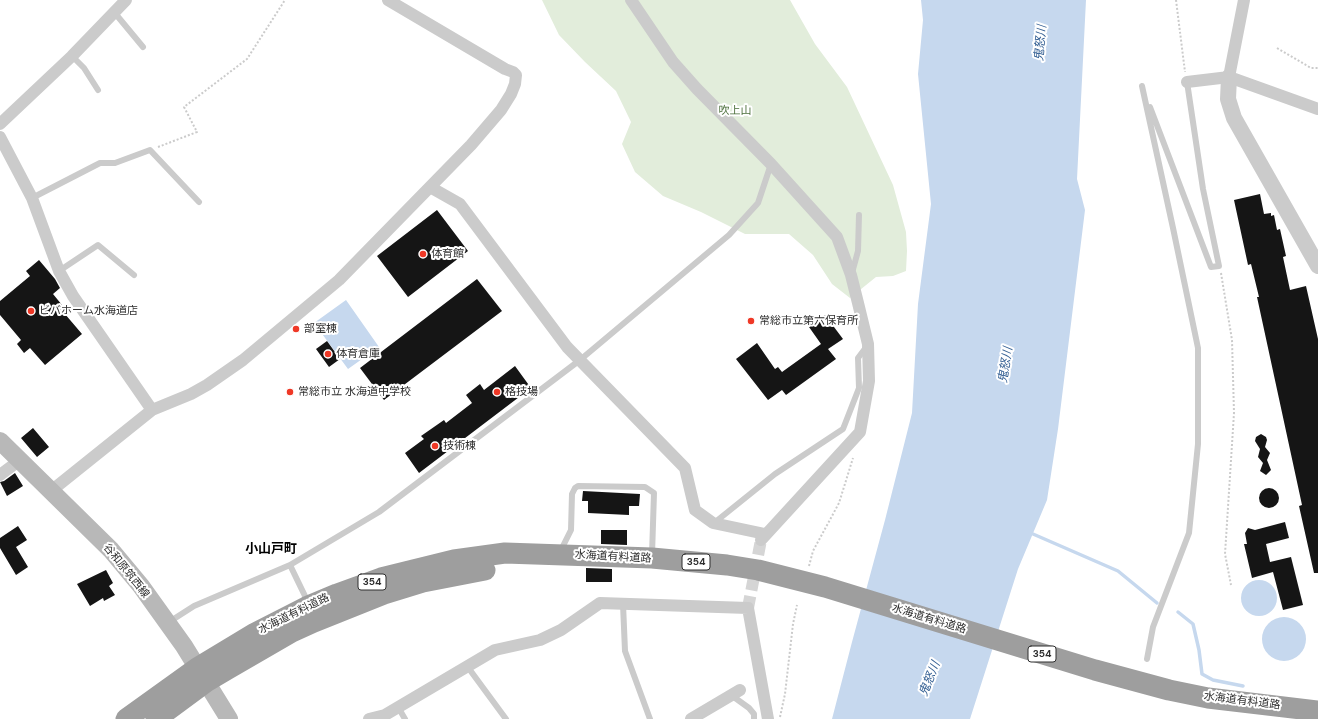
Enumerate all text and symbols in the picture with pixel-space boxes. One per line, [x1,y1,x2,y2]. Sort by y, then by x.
water label: 鬼怒川 [1032,24,1050,62]
park label: 吹上山 [719,104,751,118]
place label: 体育館 [431,247,464,261]
marker: 体育館 [418,249,428,259]
place label: ビバホーム水海道店 [39,304,138,318]
marker: ビバホーム水海道店 [26,306,36,316]
place label: 常総市立第六保育所 [759,314,858,328]
marker: 常総市立第六保育所 [746,316,756,326]
place label: 部室棟 [304,322,337,336]
marker: 部室棟 [291,324,301,334]
water label: 鬼怒川 [996,346,1016,384]
place label: 体育倉庫 [336,347,380,361]
marker: 体育倉庫 [323,349,333,359]
place label: 常総市立 水海道中学校 [298,385,411,399]
place label: 格技場 [505,385,538,399]
marker: 常総市立 水海道中学校 [285,387,295,397]
marker: 格技場 [492,387,502,397]
place label: 技術棟 [443,439,476,453]
marker: 技術棟 [430,441,440,451]
street label: 谷和原筑西線 [100,541,152,601]
district label: 小山戸町 [245,542,297,558]
street label: 水海道有料道路 [574,548,652,566]
road number: 354 [682,554,710,570]
road number: 354 [358,574,386,590]
street label: 水海道有料道路 [257,591,331,637]
street label: 水海道有料道路 [890,601,968,637]
road number: 354 [1028,646,1056,662]
water label: 鬼怒川 [917,660,943,698]
street label: 水海道有料道路 [1203,690,1281,712]

